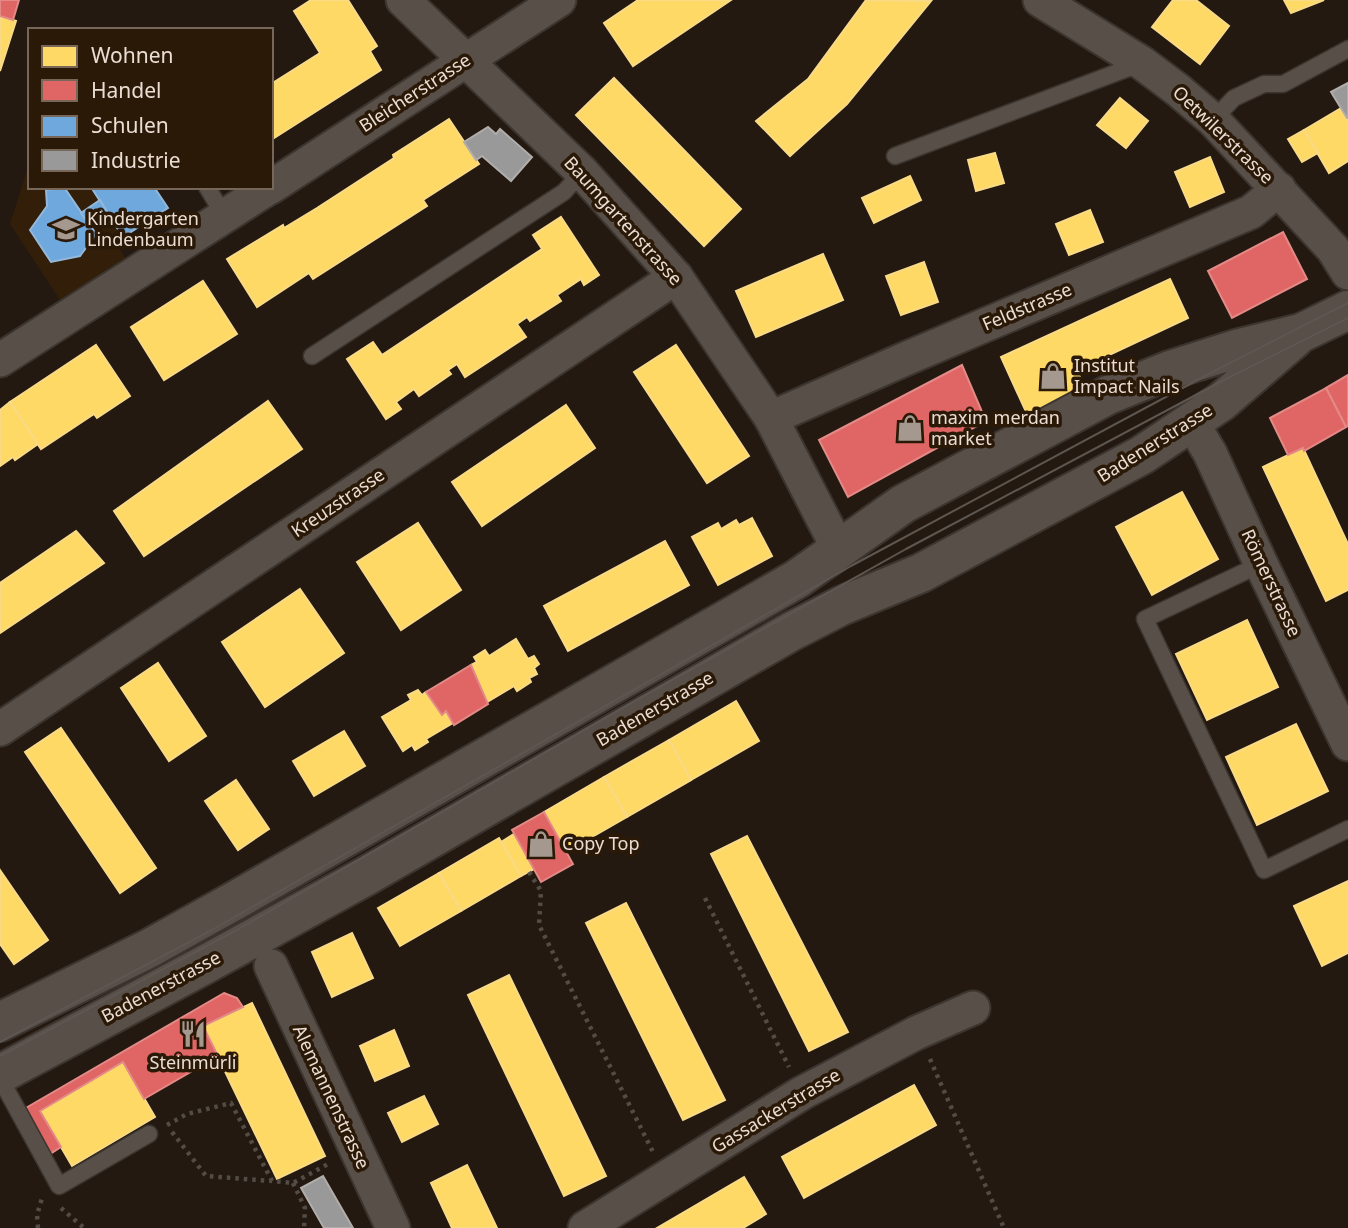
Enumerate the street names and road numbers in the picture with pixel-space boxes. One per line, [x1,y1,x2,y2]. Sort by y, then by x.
street label: Bleicherstrasse [354,47,475,137]
street label: Oetwilerstrasse [1168,80,1279,189]
street label: Baumgartenstrasse [559,151,688,290]
street label: Feldstrasse [978,276,1075,336]
street label: Badenerstrasse [1092,397,1217,487]
street label: Kreuzstrasse [286,462,389,542]
street label: Römerstrasse [1236,525,1307,640]
street label: Badenerstrasse [592,665,717,751]
street label: Badenerstrasse [97,945,224,1028]
street label: Alemannenstrasse [288,1021,376,1173]
street label: Gassackerstrasse [707,1062,844,1158]

